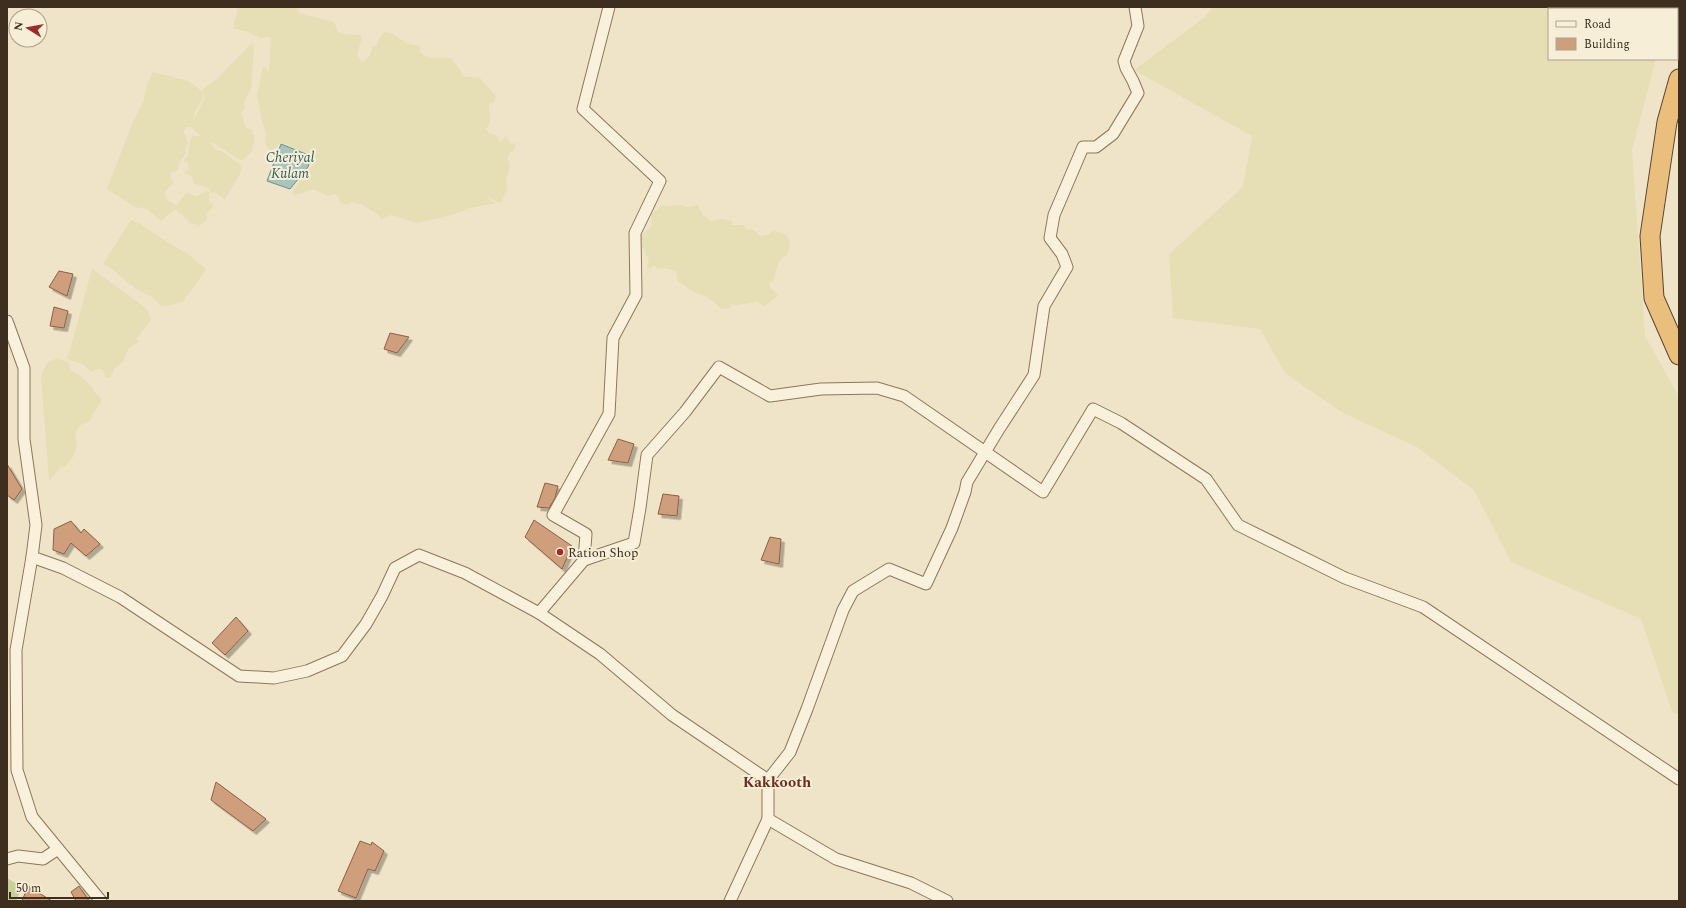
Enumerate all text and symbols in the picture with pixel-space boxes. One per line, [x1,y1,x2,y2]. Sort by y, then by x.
north arrow [8,8,48,48]
legend [1548,8,1678,60]
text: Road [1584,15,1611,34]
text: N [9,20,28,32]
text: Building [1584,35,1630,54]
water label: Cheriyal Kulam [266,147,315,184]
place label: Ration Shop [568,543,638,563]
marker: Ration Shop [555,547,565,557]
district label: Kakkooth [743,771,811,794]
scale bar [10,874,108,900]
text: 50 m [16,879,41,898]

